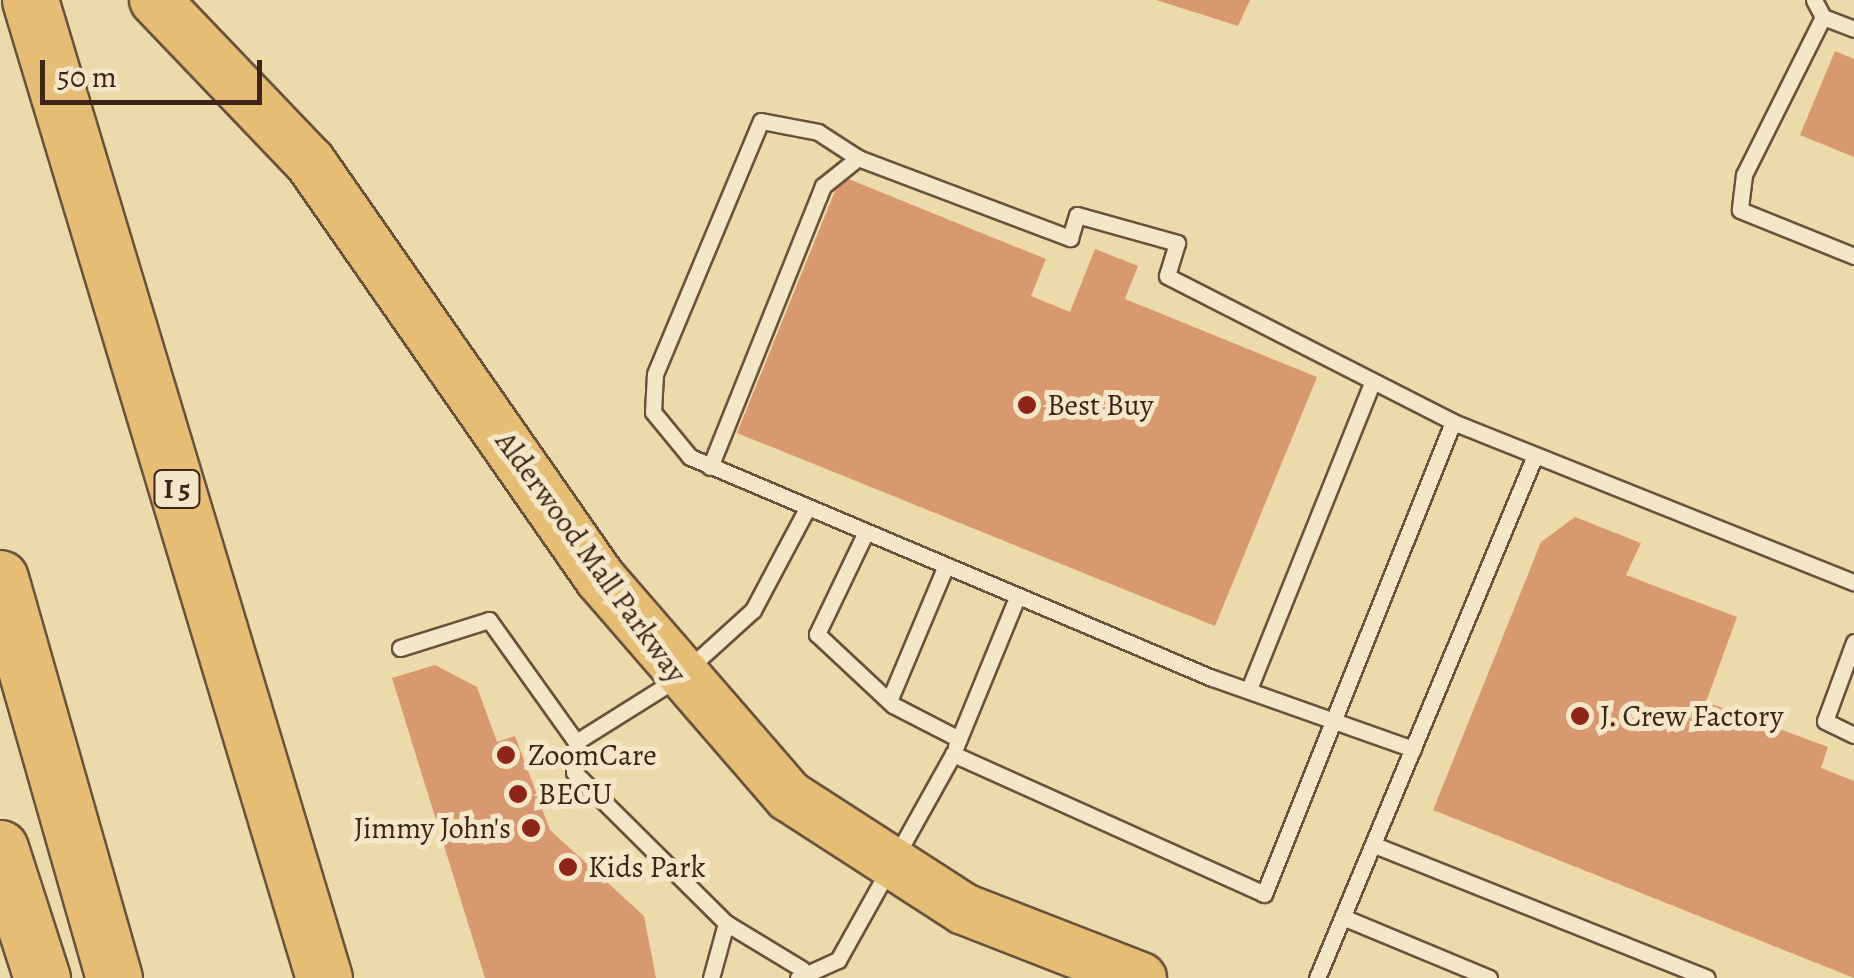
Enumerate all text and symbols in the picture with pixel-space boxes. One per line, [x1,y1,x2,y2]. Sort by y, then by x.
scale bar [45,40,268,102]
text: 50 m [57,57,117,97]
place label: Best Buy [1047,387,1153,423]
marker: Best Buy [1016,394,1038,416]
street label: Alderwood Mall Parkway [488,424,694,690]
road number: I 5 [152,466,202,512]
place label: J. Crew Factory [1600,698,1784,734]
marker: J. Crew Factory [1569,705,1591,727]
place label: ZoomCare [528,737,657,773]
marker: ZoomCare [493,742,519,768]
place label: BECU [538,776,612,812]
marker: BECU [507,783,529,805]
place label: Jimmy John's [354,810,511,846]
marker: Jimmy John's [520,817,542,839]
place label: Kids Park [588,849,706,885]
marker: Kids Park [557,856,579,878]

